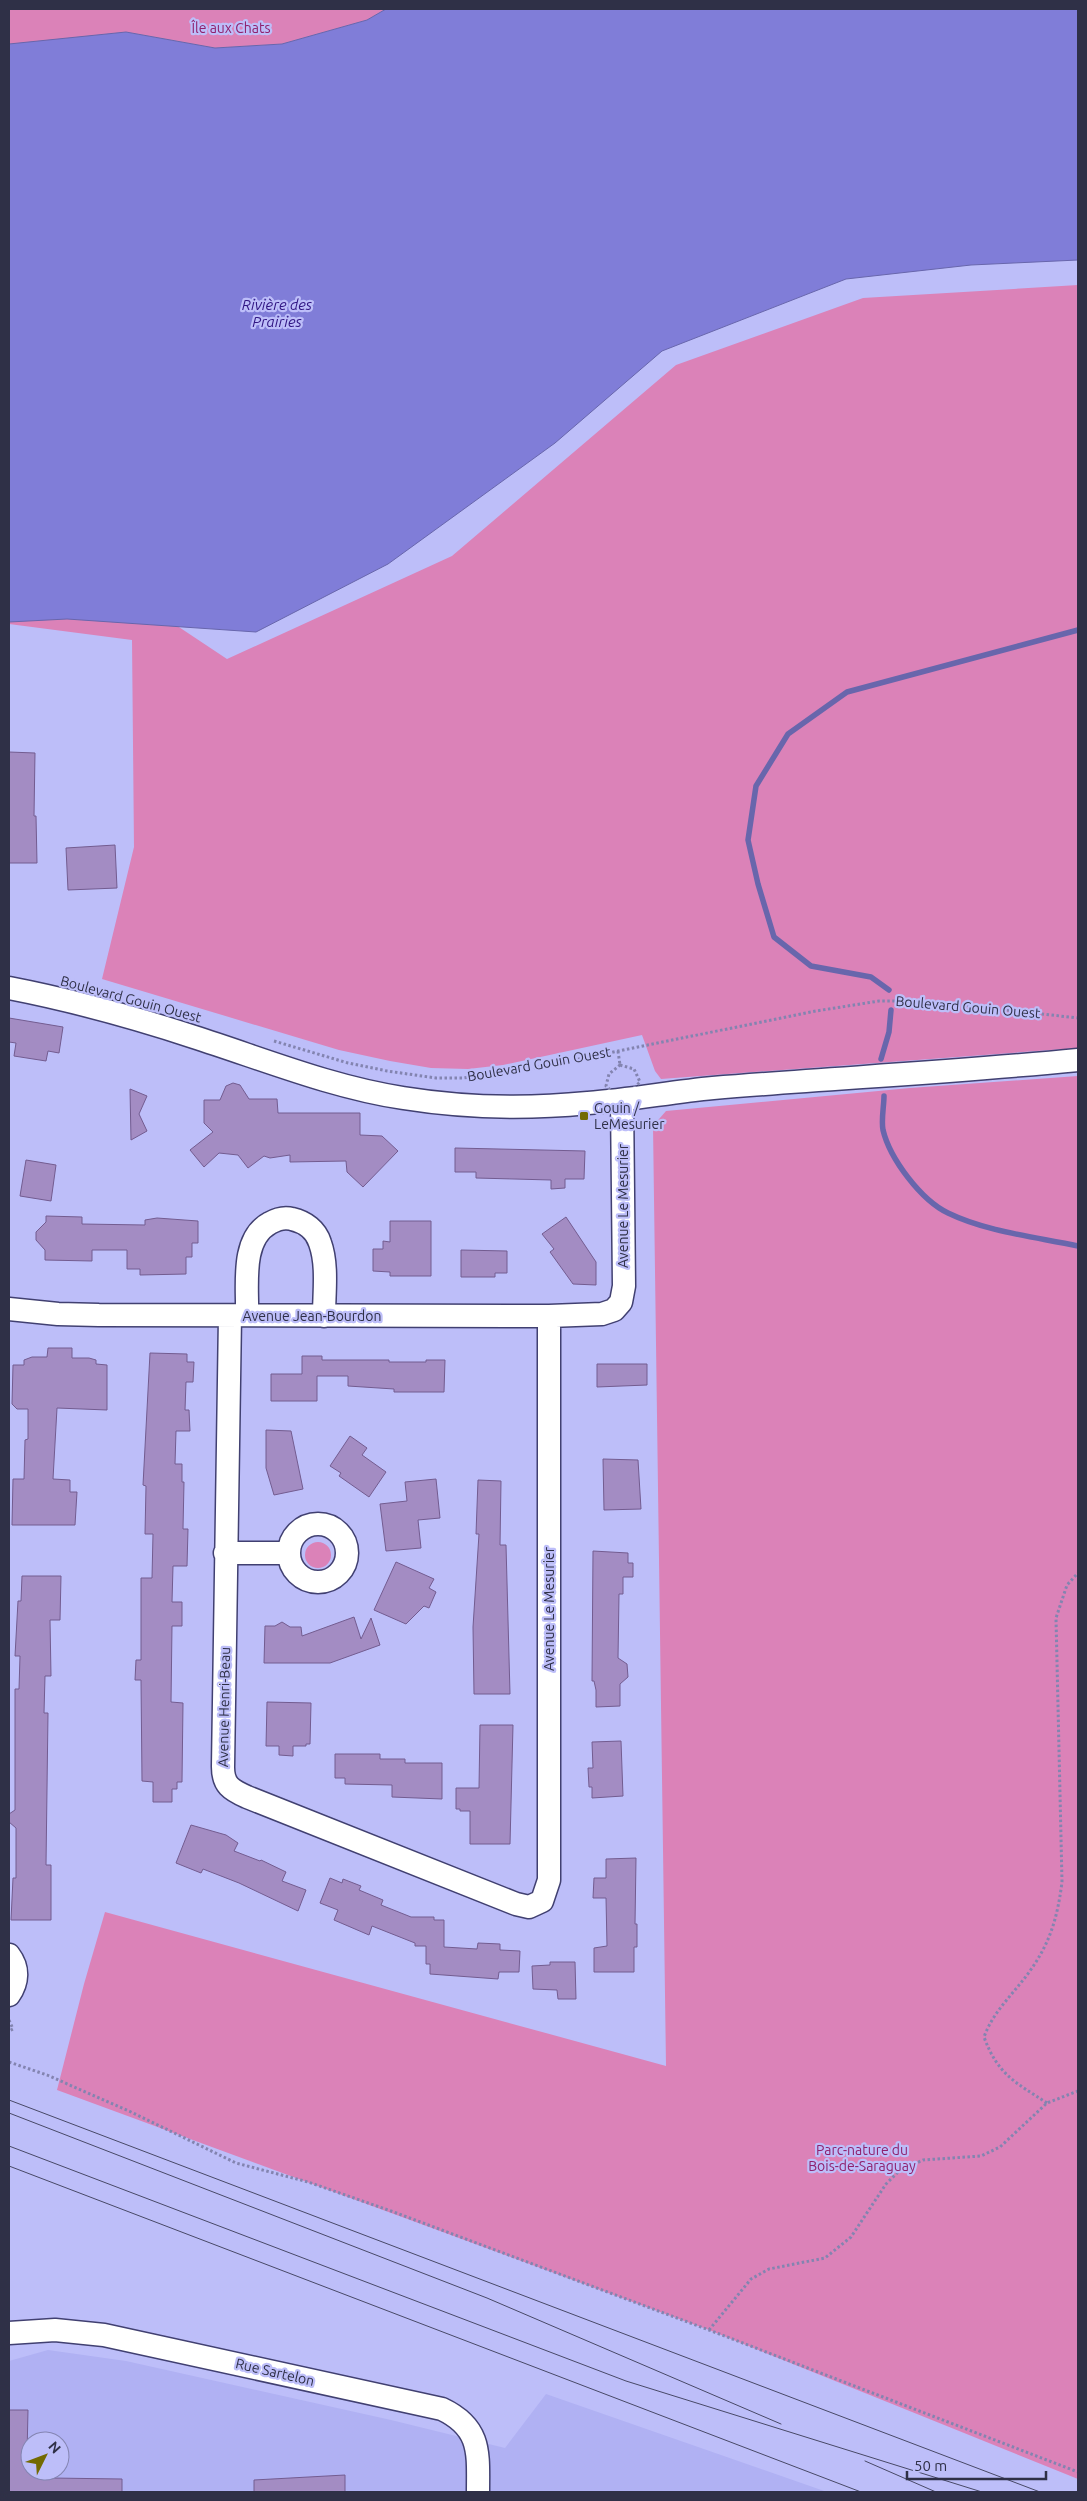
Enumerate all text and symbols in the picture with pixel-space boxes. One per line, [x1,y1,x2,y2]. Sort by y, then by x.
park label: Île aux Chats [190,19,271,36]
water label: Rivière des Prairies [242,296,313,330]
street label: Boulevard Gouin Ouest [59,972,204,1026]
street label: Boulevard Gouin Ouest [895,993,1042,1021]
street label: Boulevard Gouin Ouest [466,1043,612,1085]
place label: Gouin / LeMesurier [594,1100,665,1132]
marker: Gouin / LeMesurier [578,1110,590,1122]
street label: Avenue Le Mesurier [615,1143,631,1268]
street label: Avenue Jean-Bourdon [243,1308,381,1324]
street label: Avenue Le Mesurier [541,1546,557,1671]
street label: Avenue Henri-Beau [215,1647,233,1767]
park label: Parc-nature du Bois-de-Saraguay [808,2142,916,2174]
street label: Rue Sartelon [234,2355,316,2389]
north arrow [20,2431,70,2481]
text: N [45,2438,64,2457]
scale bar [907,2448,1046,2480]
text: 50 m [914,2457,947,2474]

